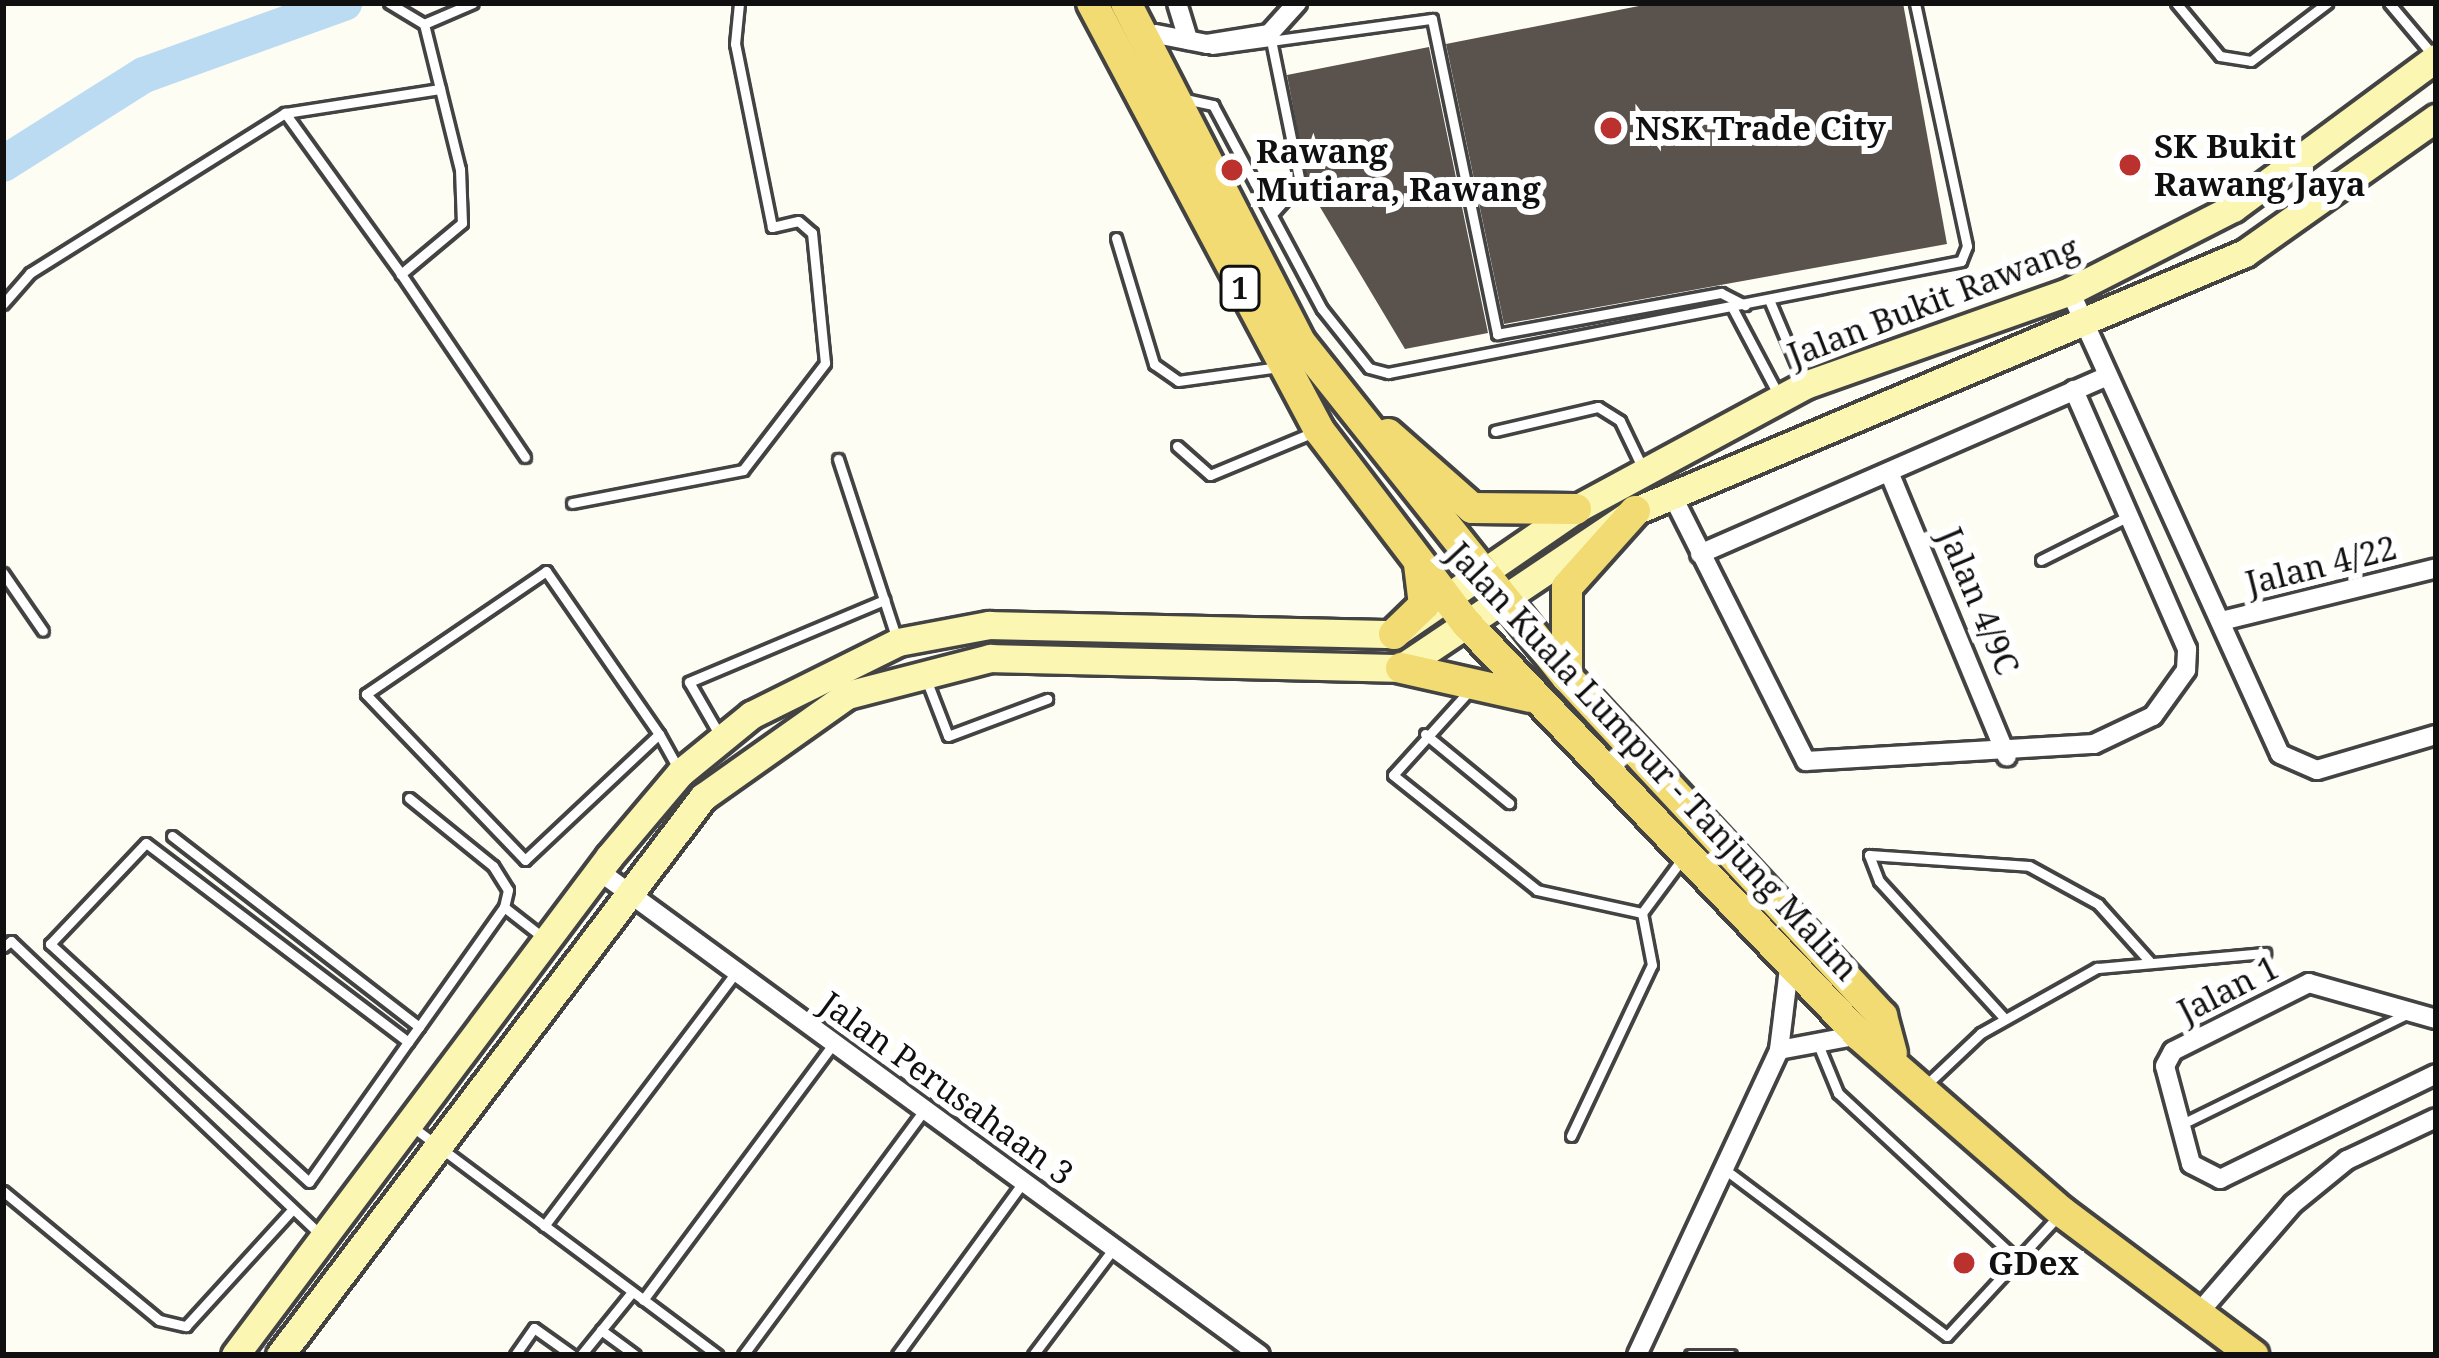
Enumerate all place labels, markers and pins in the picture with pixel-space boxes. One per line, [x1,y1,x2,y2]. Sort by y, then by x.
place label: NSK Trade City [1635,108,1886,148]
marker: NSK Trade City [1598,115,1624,141]
place label: SK Bukit Rawang Jaya [2154,126,2366,204]
place label: Rawang Mutiara, Rawang [1256,131,1541,209]
marker: SK Bukit Rawang Jaya [2117,152,2143,178]
marker: Rawang Mutiara, Rawang [1219,157,1245,183]
place label: GDex [1988,1243,2079,1283]
marker: GDex [1951,1250,1977,1276]

